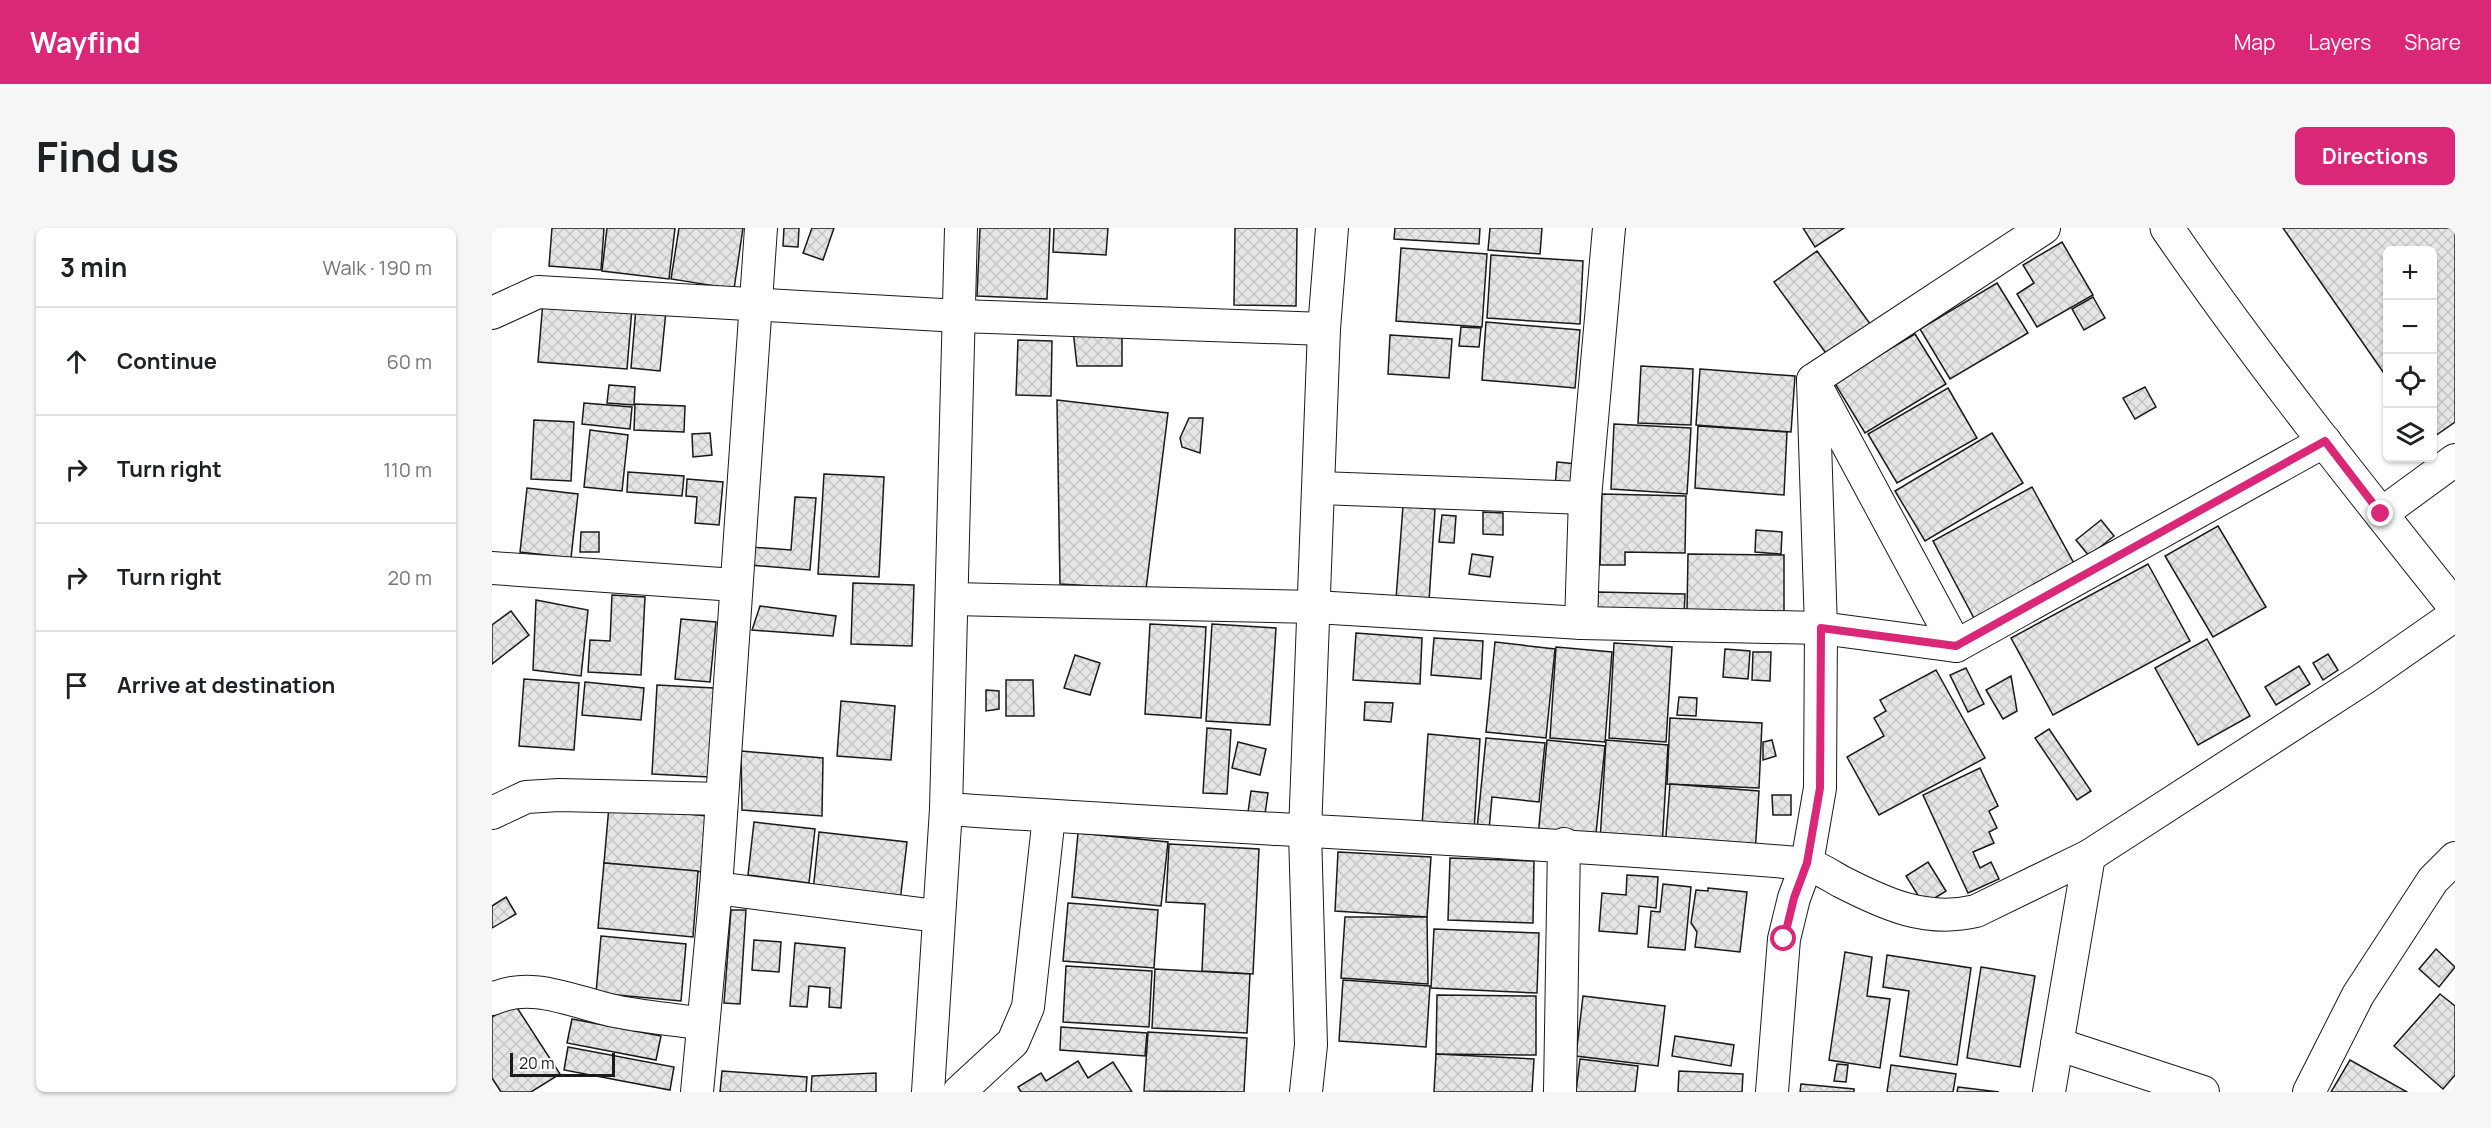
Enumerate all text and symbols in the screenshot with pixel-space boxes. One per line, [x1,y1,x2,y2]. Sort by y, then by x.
text: Wayfind [30,23,140,61]
text: Map [2234,28,2275,56]
text: Layers [2308,28,2371,56]
text: Share [2404,28,2461,56]
text: Find us [36,127,179,185]
button: Directions [2295,127,2455,185]
map controls [2383,246,2437,462]
button: + [2383,246,2437,300]
text: 3 min [60,249,127,285]
text: Walk · 190 m [323,254,432,281]
button: − [2383,300,2437,354]
icon: ahead [60,345,93,378]
text: Continue [117,346,217,376]
text: 60 m [386,348,432,375]
button: locate [2383,354,2437,408]
button: layers [2383,408,2437,462]
icon: right [60,453,93,486]
text: Turn right [117,454,222,484]
text: 110 m [383,456,432,483]
route end [2367,500,2393,526]
icon: right [60,561,93,594]
text: Turn right [117,562,222,592]
text: 20 m [387,564,432,591]
icon: arrive [60,669,93,702]
text: Arrive at destination [117,670,335,700]
route start [1770,925,1796,951]
scale bar [510,1050,615,1078]
text: 20 m [519,1052,555,1074]

